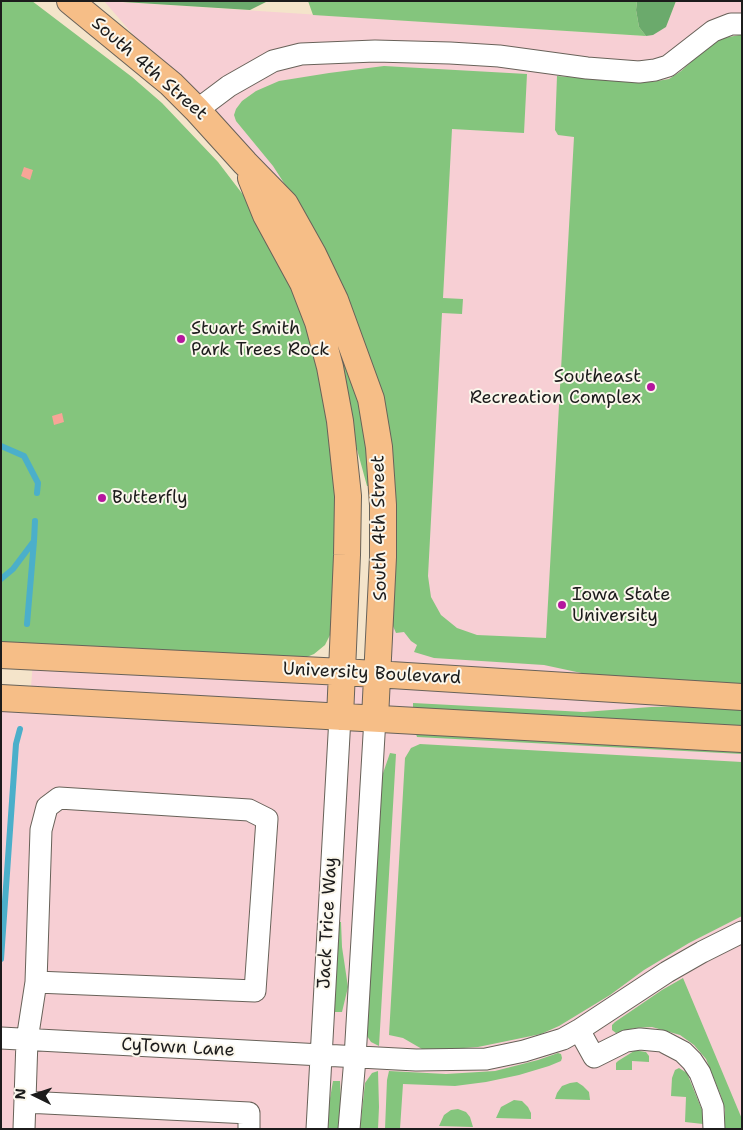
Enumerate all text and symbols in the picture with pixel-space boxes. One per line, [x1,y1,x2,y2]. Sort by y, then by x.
street label: South 4th Street [87,13,211,125]
place label: Stuart Smith Park Trees Rock [191,318,330,360]
marker: Stuart Smith Park Trees Rock [175,333,187,345]
place label: Southeast Recreation Complex [470,366,641,408]
marker: Southeast Recreation Complex [645,381,657,393]
street label: South 4th Street [368,455,392,601]
place label: Butterfly [112,487,188,509]
marker: Butterfly [96,492,108,504]
place label: Iowa State University [572,584,670,626]
marker: Iowa State University [556,599,568,611]
street label: University Boulevard [282,659,462,689]
street label: Jack Trice Way [314,856,342,990]
street label: CyTown Lane [121,1034,235,1062]
north arrow [10,1070,60,1120]
text: N [11,1088,29,1100]

